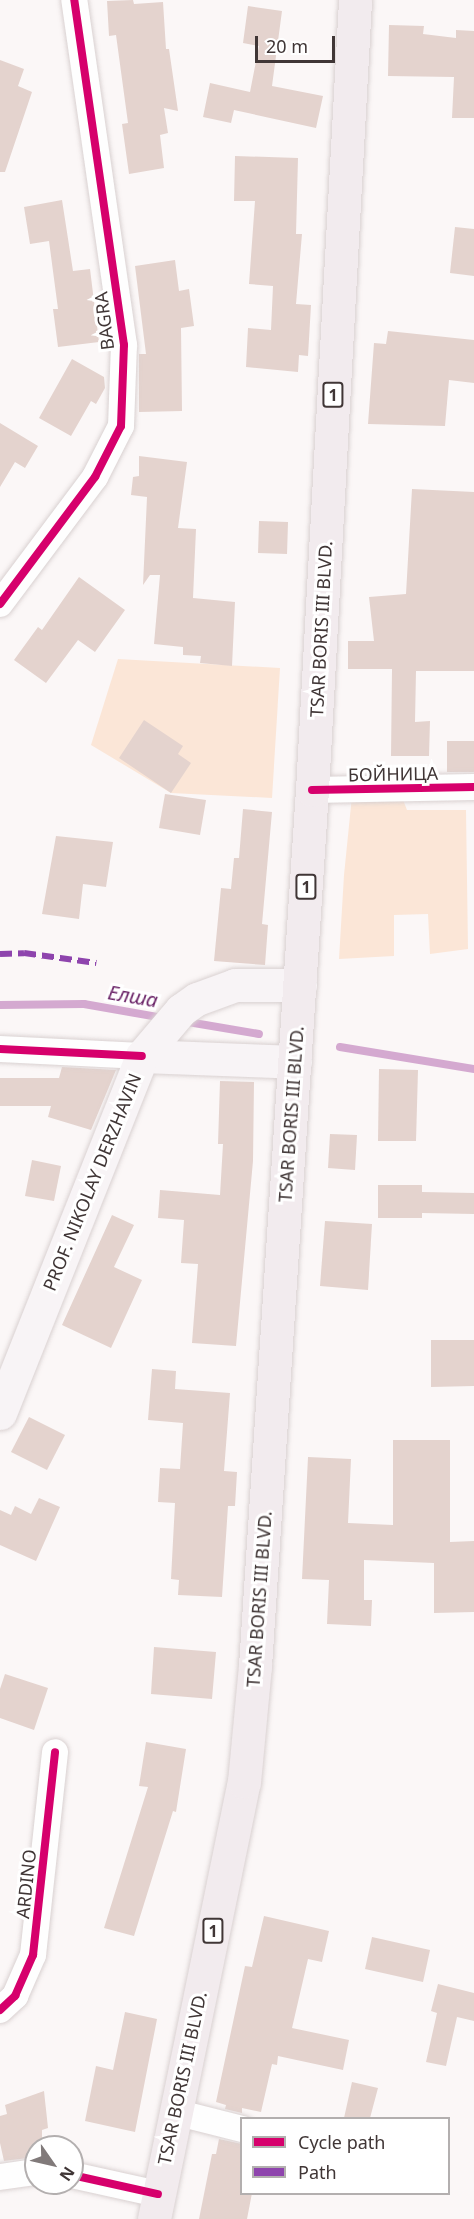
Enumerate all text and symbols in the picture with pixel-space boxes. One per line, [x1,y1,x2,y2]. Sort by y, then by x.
scale bar [258,24,338,62]
text: 20 m [266,34,308,58]
street label: BAGRA [90,291,118,351]
road number: 1 [321,382,345,408]
street label: TSAR BORIS III BLVD. [306,540,336,718]
street label: БОЙНИЦА [348,762,438,786]
road number: 1 [294,874,318,900]
water label: Елша [106,980,160,1012]
street label: TSAR BORIS III BLVD. [274,1025,308,1203]
street label: PROF. NIKOLAY DERZHAVIN [38,1070,146,1294]
street label: TSAR BORIS III BLVD. [242,1510,276,1688]
street label: ARDINO [12,1848,40,1920]
road number: 1 [201,1918,225,1944]
street label: TSAR BORIS III BLVD. [153,1989,211,2167]
legend [240,2117,450,2195]
text: Cycle path [298,2130,385,2154]
north arrow [24,2135,84,2195]
text: Path [298,2160,337,2184]
text: N [55,2162,80,2185]

